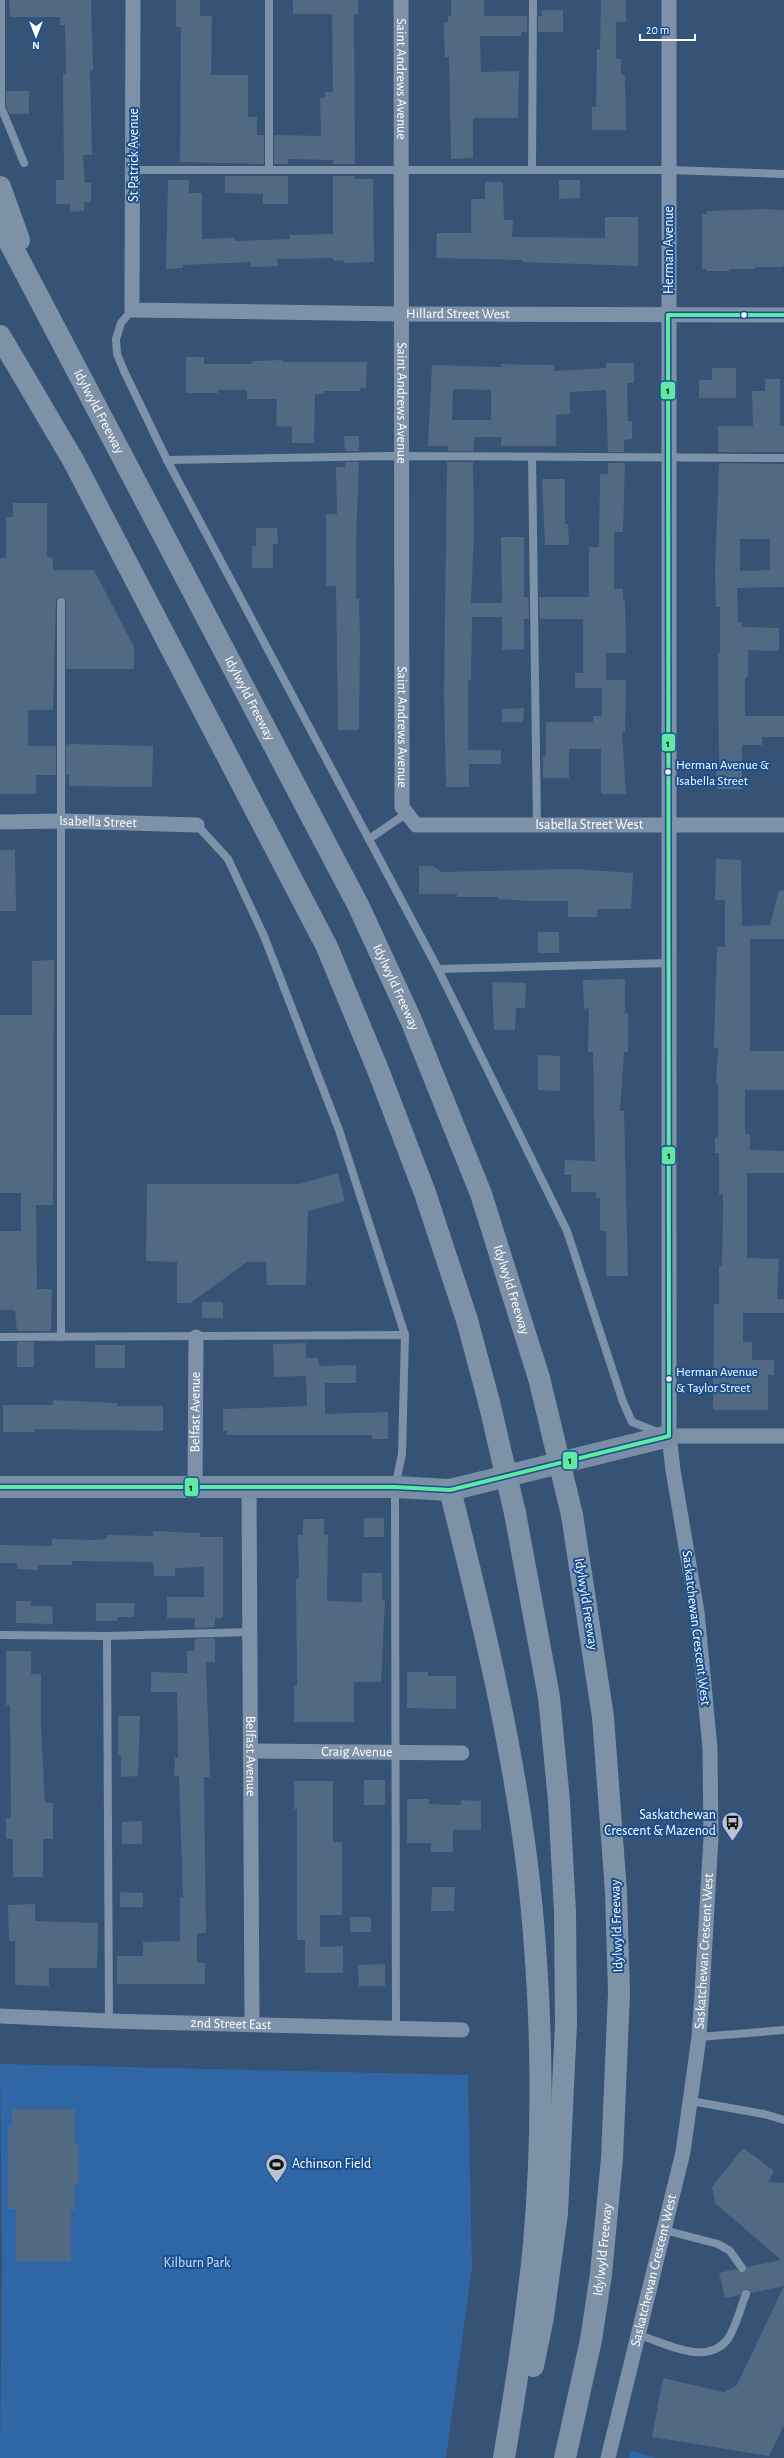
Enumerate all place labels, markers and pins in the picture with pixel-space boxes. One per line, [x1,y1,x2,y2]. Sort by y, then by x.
unlabelled marker [739,310,749,320]
place label: Herman Avenue & Isabella Street [676,759,769,788]
marker: Herman Avenue & Isabella Street [663,767,673,777]
place label: Herman Avenue & Taylor Street [676,1366,758,1395]
marker: Herman Avenue & Taylor Street [664,1374,674,1384]
place label: Saskatchewan Crescent & Mazenod [604,1808,716,1838]
bus stop icon: Saskatchewan Crescent & Mazenod [719,1810,745,1843]
sports icon: Achinson Field [264,2151,290,2184]
place label: Achinson Field [292,2157,371,2171]

